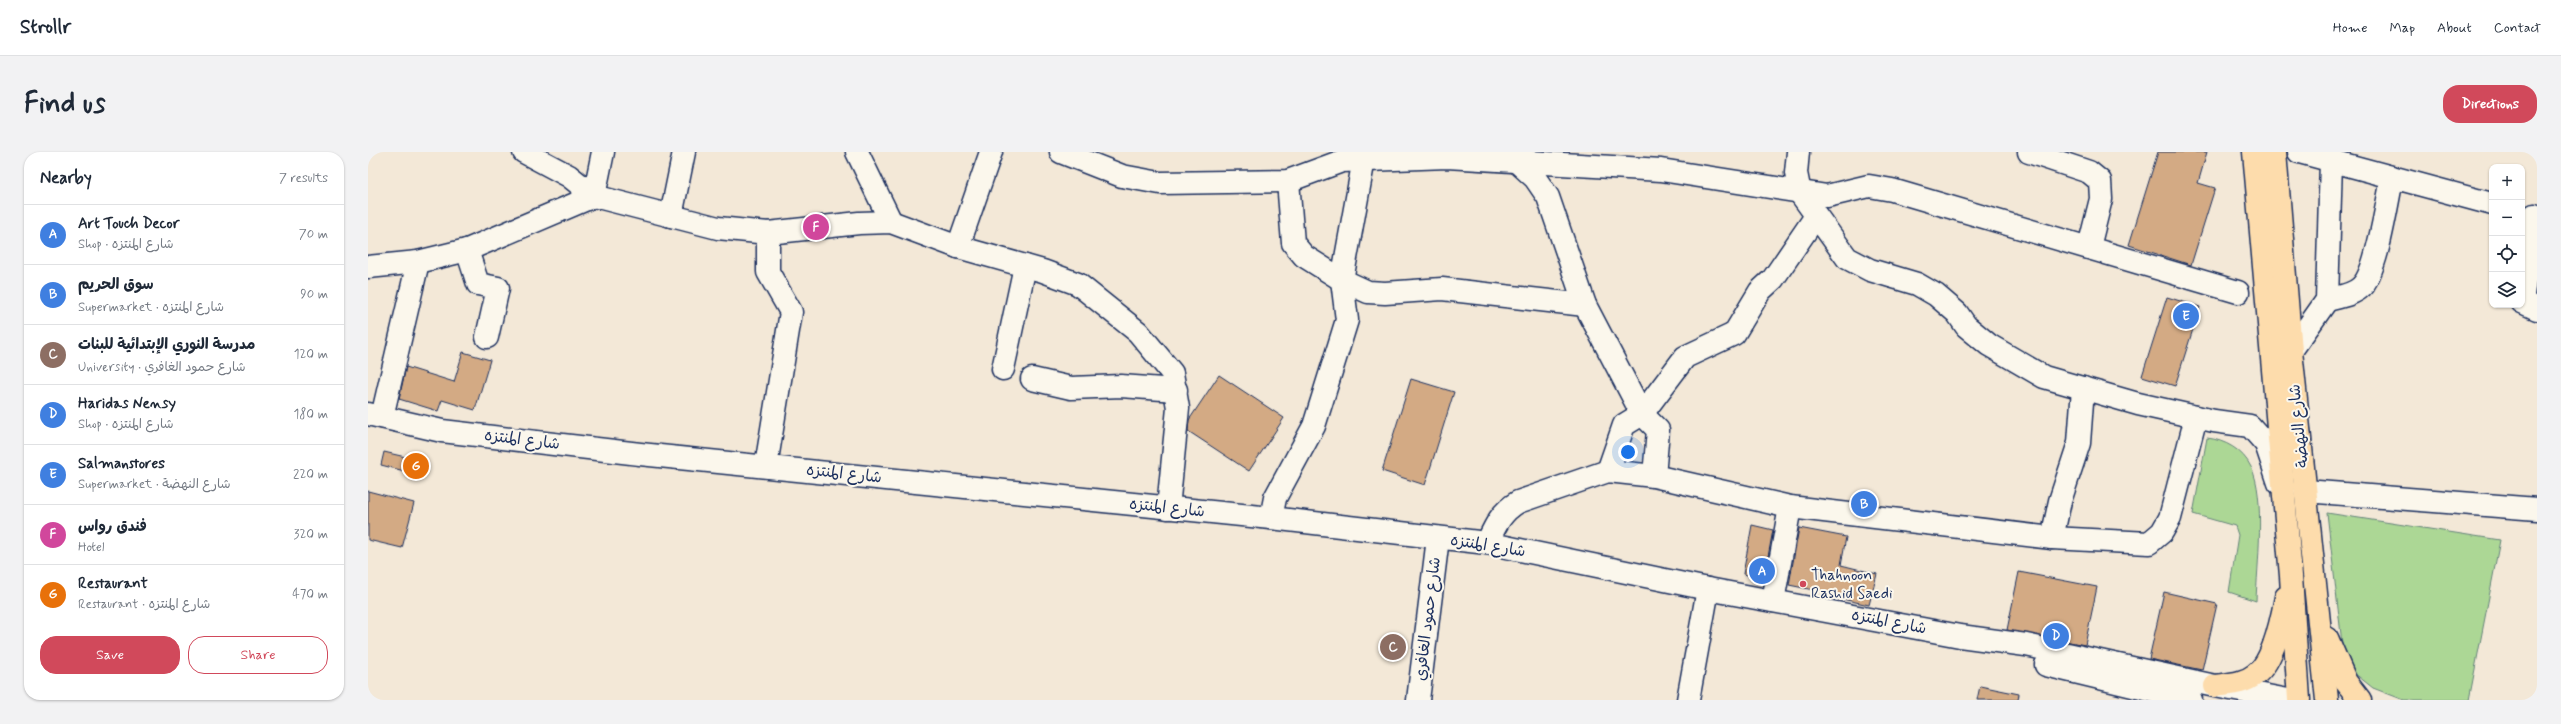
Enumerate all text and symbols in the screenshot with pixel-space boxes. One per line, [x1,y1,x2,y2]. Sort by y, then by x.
text: Strollr [20,15,71,40]
text: Home [2333,19,2367,37]
text: Map [2389,19,2415,37]
text: About [2437,19,2472,37]
text: Contact [2494,19,2541,37]
button: Directions [2443,85,2537,123]
text: Find us [24,86,105,123]
map controls [2489,164,2525,308]
button: + [2489,164,2525,200]
text: Nearby [40,167,92,189]
text: 7 results [279,170,328,187]
button: − [2489,200,2525,236]
pin: F [803,212,829,242]
text: Art Touch Decor [78,214,180,234]
text: A [49,226,57,243]
text: 70 m [299,226,328,243]
text: Shop · شارع المنتزه [78,236,174,253]
button: locate [2489,236,2525,272]
button: layers [2489,272,2525,308]
text: سوق الحريم [78,275,154,295]
text: B [49,286,57,303]
text: 90 m [300,286,328,303]
text: Supermarket · شارع المنتزه [78,299,224,316]
pin: E [2173,301,2199,331]
text: مدرسة النوري الإبتدائية للبنات [78,335,255,355]
text: C [48,346,58,363]
text: 120 m [294,346,328,363]
text: University · شارع حمود الغافري [78,359,246,376]
street label: شارع النهضة [2284,383,2314,469]
text: Haridas Nensy [78,394,176,414]
text: D [49,406,57,423]
text: 180 m [293,406,328,423]
text: Shop · شارع المنتزه [78,416,174,433]
street label: شارع المنتزه [483,425,561,455]
your location [1618,442,1638,462]
pin: G [403,451,429,481]
text: Salmanstores [78,454,165,474]
street label: شارع المنتزه [805,460,883,488]
text: E [49,466,57,483]
text: 220 m [293,466,328,483]
text: Supermarket · شارع النهضة [78,476,230,493]
pin: B [1851,489,1877,519]
street label: شارع المنتزه [1128,494,1206,522]
text: فندق رواس [78,517,147,537]
text: F [50,526,56,543]
text: 320 m [294,526,328,543]
street label: شارع المنتزه [1449,530,1527,562]
text: Hotel [78,539,104,556]
street label: شارع حمود الغافري [1410,556,1446,682]
pin: A [1749,556,1775,586]
place label: Thahnoon Rashid Saedi [1811,565,1893,604]
text: Restaurant [78,574,148,594]
marker: Thahnoon Rashid Saedi [1798,579,1808,589]
text: G [49,586,57,603]
text: 470 m [292,586,328,603]
text: Restaurant · شارع المنتزه [78,596,210,613]
street label: شارع المنتزه [1850,604,1928,640]
pin: D [2043,621,2069,651]
pin: C [1380,632,1406,662]
button: Save [40,636,180,674]
button: Share [188,636,328,674]

